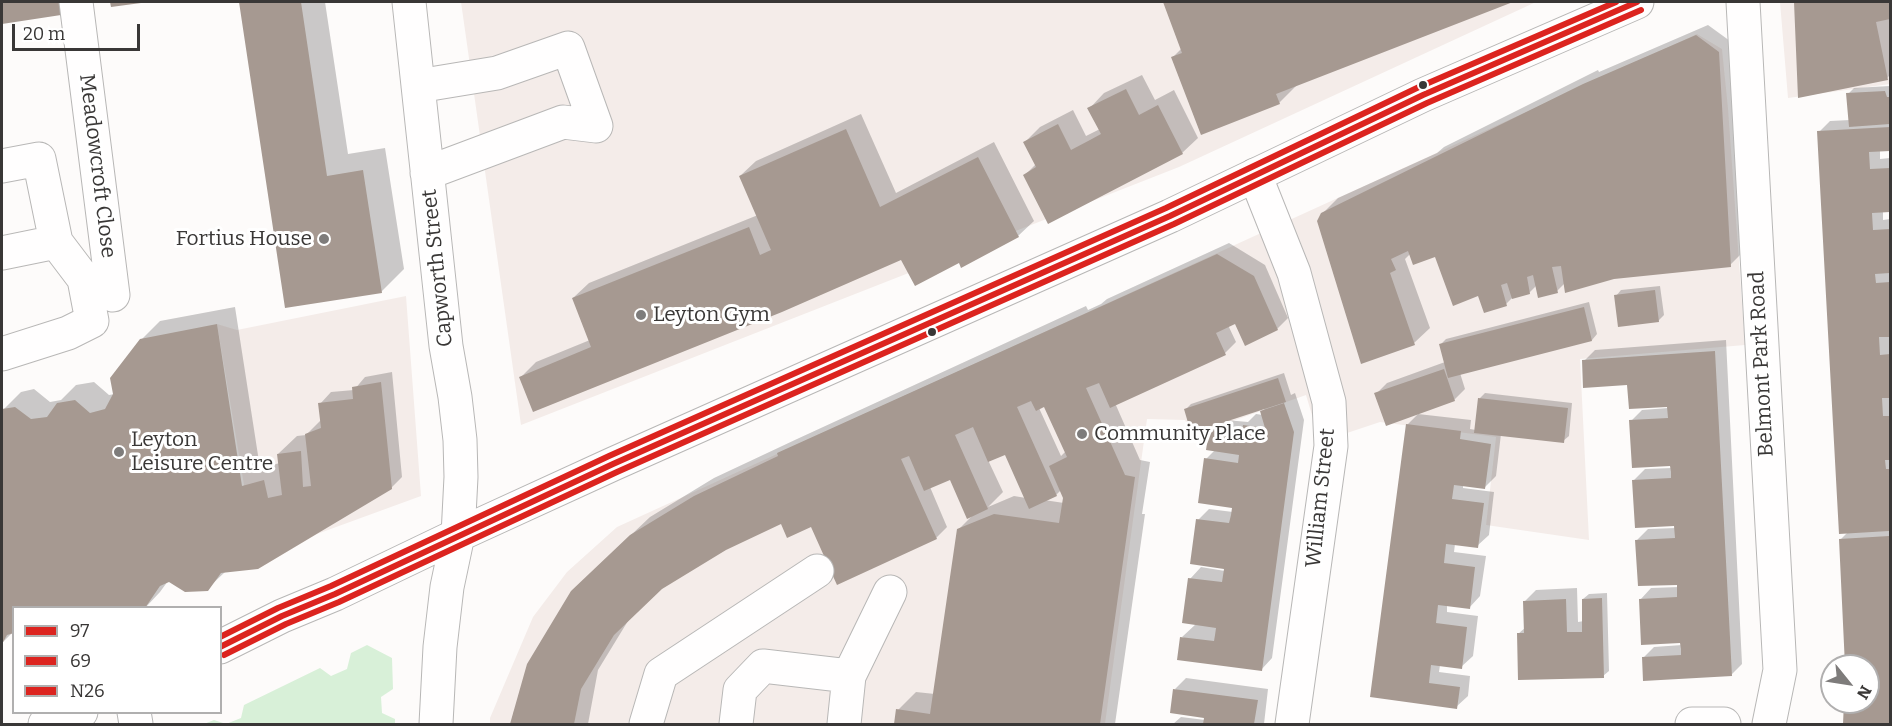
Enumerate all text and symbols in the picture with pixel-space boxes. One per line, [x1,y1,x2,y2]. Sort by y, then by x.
scale bar [15,12,142,50]
text: 20 m [23,23,65,45]
street label: Meadowcroft Close [73,73,121,259]
unlabelled marker [1417,79,1429,91]
street label: Capworth Street [417,188,459,348]
place label: Fortius House [176,226,312,252]
marker: Fortius House [317,232,331,246]
street label: Belmont Park Road [1745,271,1779,457]
place label: Leyton Gym [653,302,770,328]
marker: Leyton Gym [634,308,648,322]
unlabelled marker [926,326,938,338]
place label: Community Place [1094,421,1266,447]
place label: Leyton Leisure Centre [131,427,273,477]
marker: Community Place [1075,427,1089,441]
street label: William Street [1301,427,1341,569]
marker: Leyton Leisure Centre [112,445,126,459]
legend [12,606,222,714]
text: 97 [70,620,89,642]
text: 69 [70,650,91,672]
north arrow [1820,654,1880,714]
text: N26 [70,680,105,702]
text: N [1853,682,1876,702]

